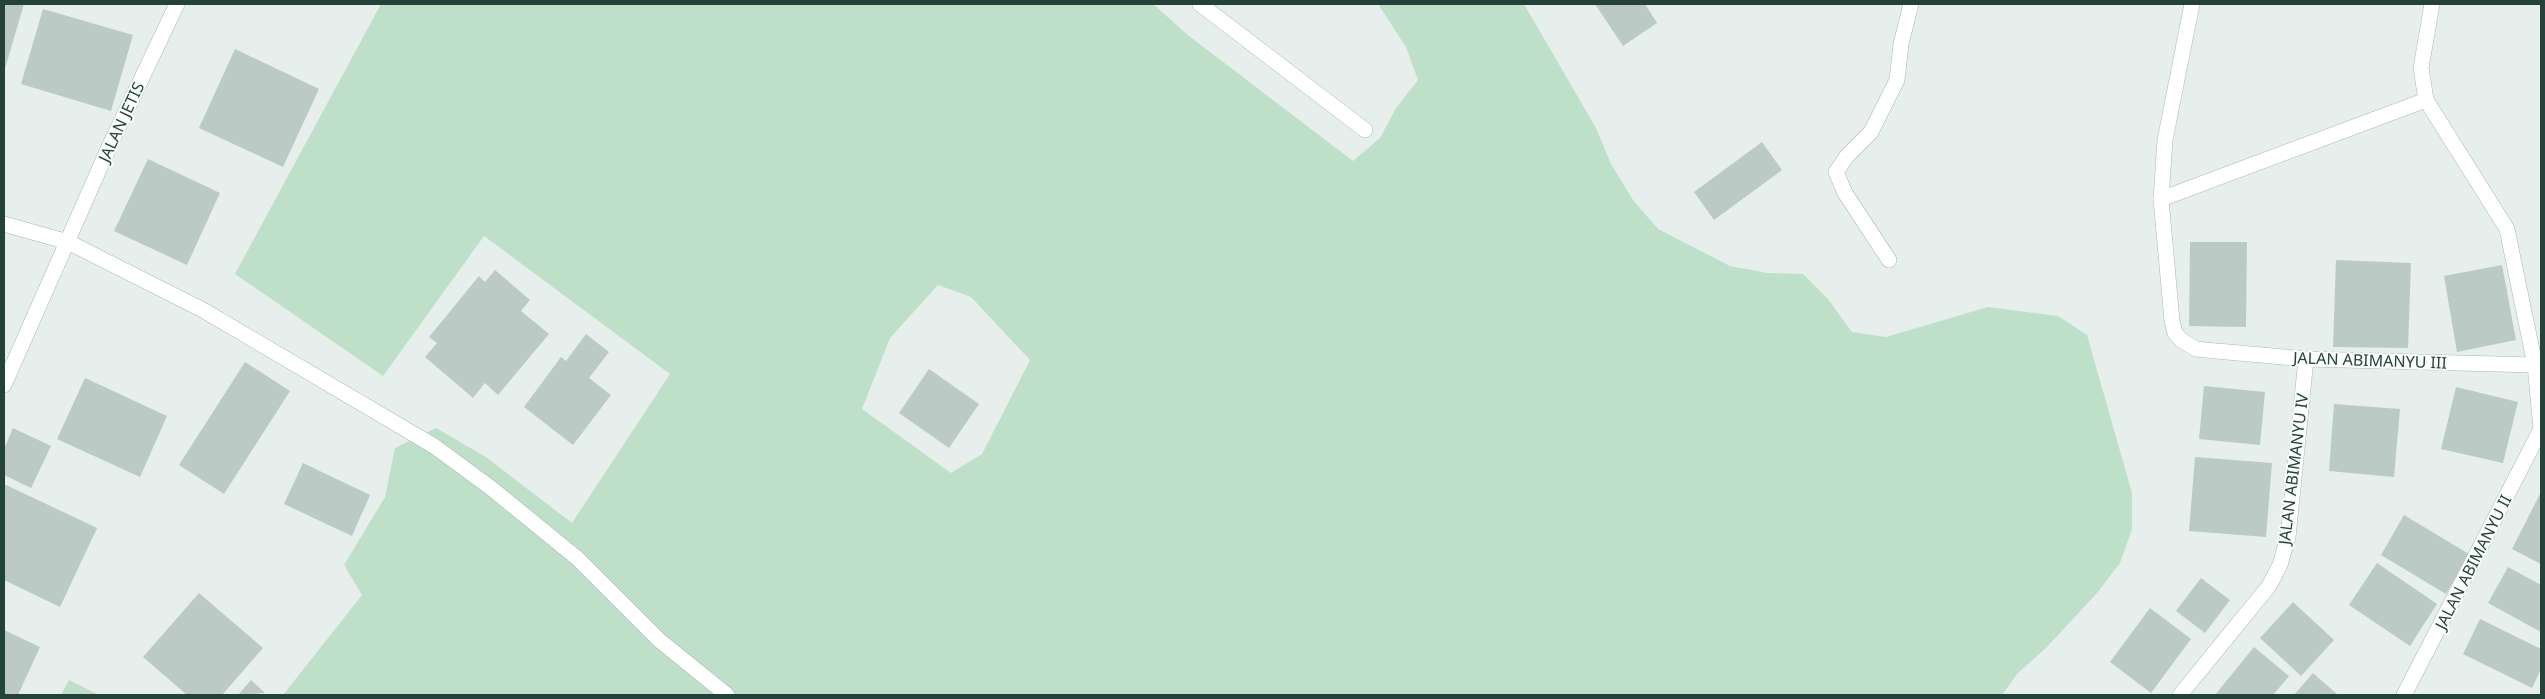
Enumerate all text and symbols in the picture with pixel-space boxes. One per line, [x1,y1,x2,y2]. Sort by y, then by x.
street label: JALAN JETIS [92,78,149,167]
street label: JALAN ABIMANYU III [2291,346,2447,374]
street label: JALAN ABIMANYU IV [2273,392,2313,548]
street label: JALAN ABIMANYU II [2429,491,2516,635]

